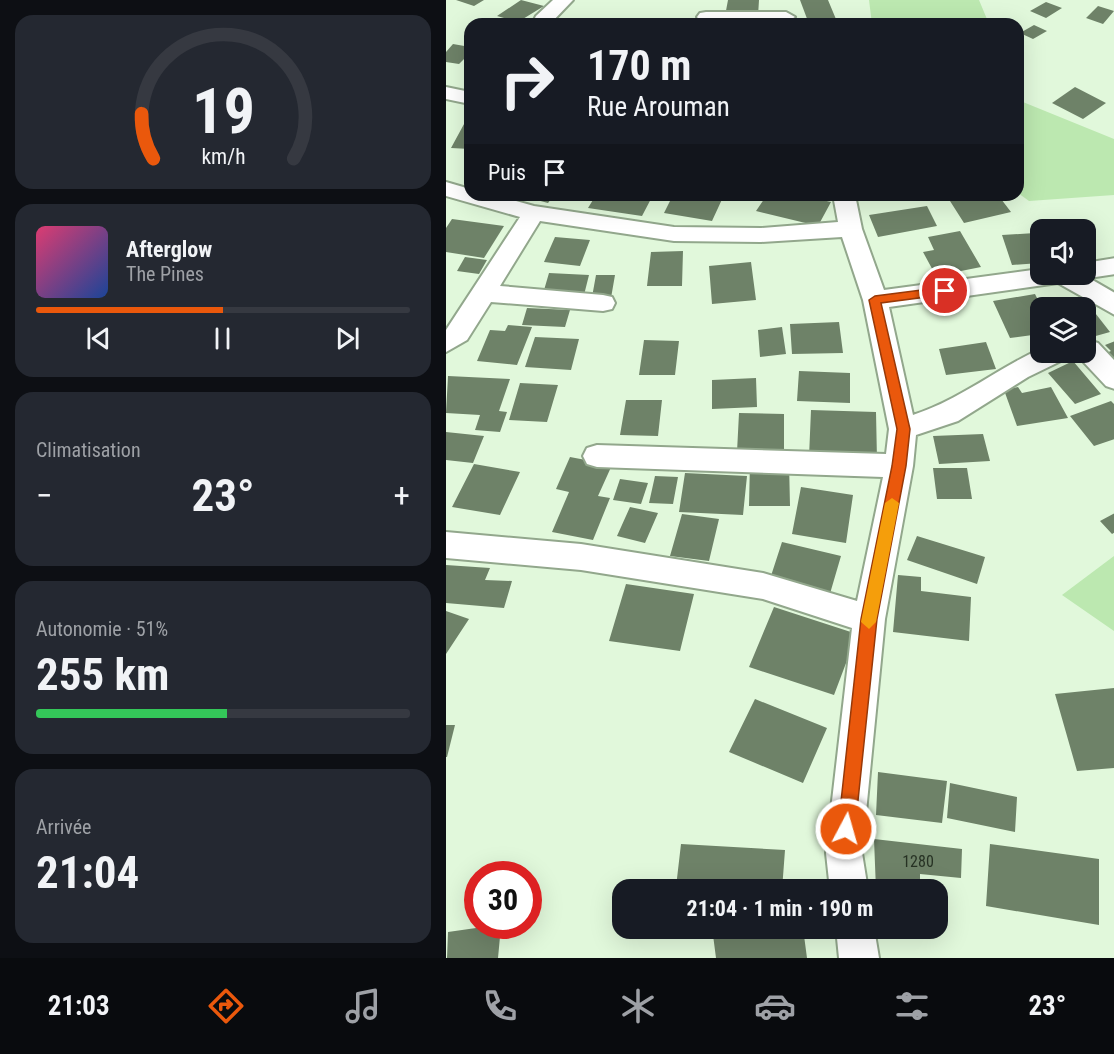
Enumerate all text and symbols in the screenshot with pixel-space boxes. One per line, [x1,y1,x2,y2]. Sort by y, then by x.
text: 170 m [587,41,692,90]
icon: right [488,42,566,120]
text: 19 [191,75,255,148]
text: Rue Arouman [587,91,730,123]
text: km/h [201,144,245,169]
icon: arrive [538,156,571,189]
text: Puis [488,160,526,185]
map controls [1030,219,1096,363]
button: sound [1030,219,1096,285]
text: Afterglow [126,237,212,262]
text: The Pines [126,262,204,286]
pin [919,265,970,316]
icon: arrive [928,274,961,307]
button: layers [1030,297,1096,363]
icon: previous [82,322,115,355]
icon: pause [206,322,239,355]
icon: next [331,322,364,355]
text: Climatisation [36,438,141,462]
text: 23° [192,469,255,522]
text: − [36,476,53,515]
text: + [394,476,410,515]
text: Autonomie · 51% [36,617,168,641]
text: 255 km [36,648,169,701]
position arrow [814,797,878,861]
text: Arrivée [36,815,92,839]
text: 21:04 [36,846,139,899]
house number: 1280 [902,852,934,871]
speed limit sign: 30 [464,861,542,939]
text: 21:04 · 1 min · 190 m [687,896,873,921]
icon: directions [205,985,247,1027]
icon: music [342,985,384,1027]
icon: phone [479,985,521,1027]
icon: climate [617,985,659,1027]
icon: car [754,985,796,1027]
icon: filters [891,985,933,1027]
text: 21:03 [48,990,110,1022]
text: 23° [1028,990,1066,1022]

